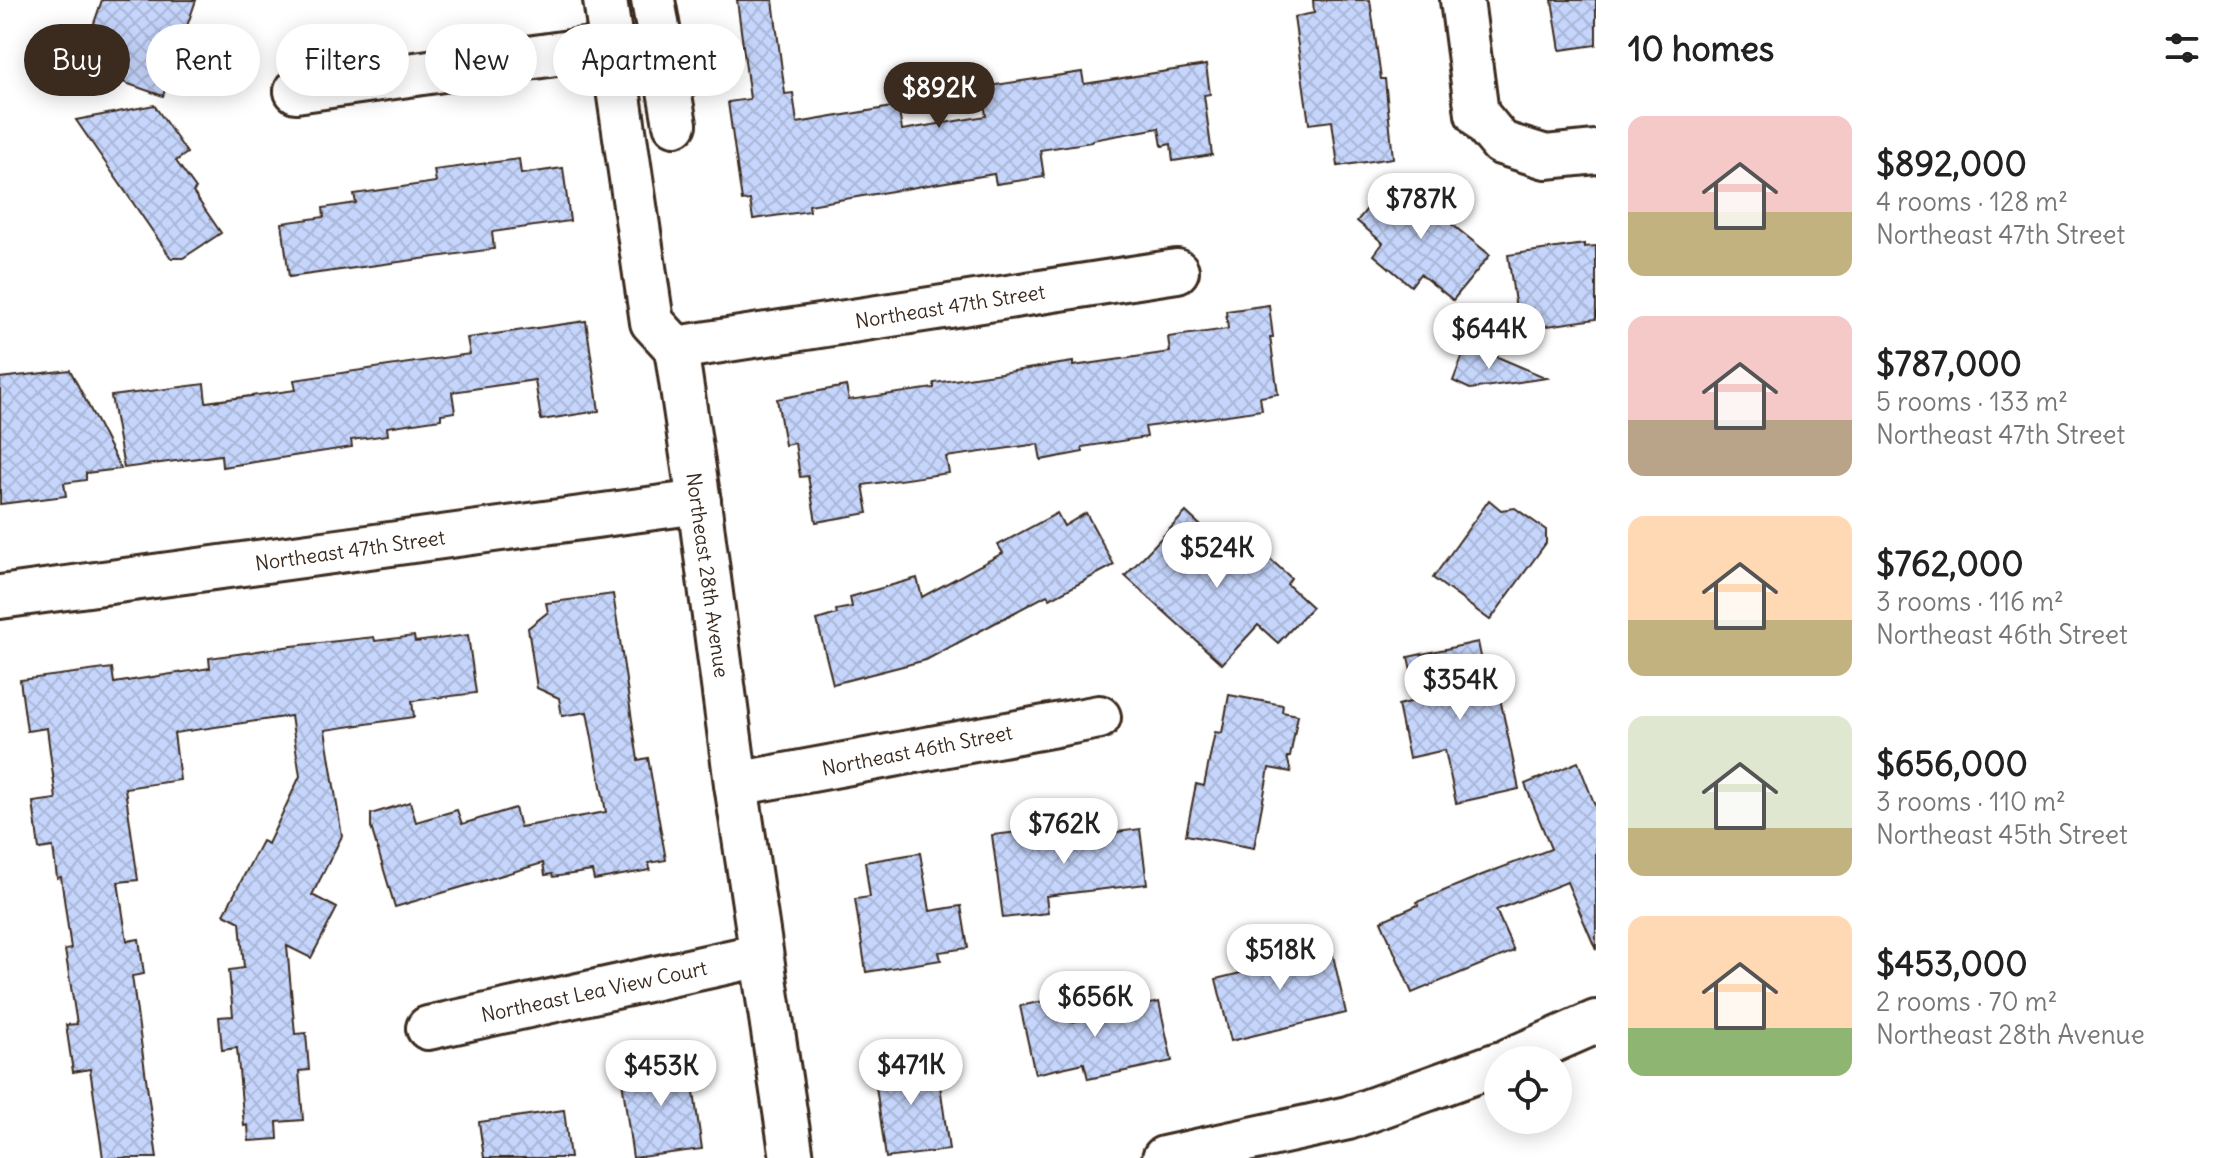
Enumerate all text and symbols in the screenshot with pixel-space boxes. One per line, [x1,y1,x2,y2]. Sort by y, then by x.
chip: Buy [24,24,130,96]
chip: Rent [146,24,260,96]
chip: Filters [276,24,409,96]
chip: New [425,24,537,96]
chip: Apartment [553,24,745,96]
icon: filters [2160,26,2204,70]
text: 10 homes [1628,27,1774,70]
pin: $892K [883,62,995,130]
text: $892K [902,71,976,104]
text: $892,000 [1876,142,2027,185]
icon: home [1692,148,1788,244]
pin: $787K [1365,173,1477,241]
text: $787K [1386,182,1456,215]
text: 4 rooms · 128 m² [1876,185,2068,218]
text: Northeast 47th Street [1876,218,2125,251]
street label: Northeast 47th Street [853,279,1047,333]
pin: $644K [1433,303,1545,371]
text: $644K [1451,312,1527,345]
text: $787,000 [1876,342,2022,385]
icon: home [1692,348,1788,444]
text: 5 rooms · 133 m² [1876,385,2068,418]
text: Northeast 47th Street [1876,418,2125,451]
street label: Northeast 28th Avenue [681,471,735,679]
pin: $524K [1161,522,1273,590]
street label: Northeast 47th Street [253,524,447,576]
text: $524K [1180,531,1254,564]
text: $762,000 [1876,542,2024,585]
icon: home [1692,548,1788,644]
text: 3 rooms · 116 m² [1876,585,2064,618]
text: Northeast 46th Street [1876,618,2128,651]
pin: $354K [1404,654,1516,722]
text: $354K [1422,663,1498,696]
street label: Northeast 46th Street [820,719,1015,781]
text: $656,000 [1876,742,2028,785]
icon: home [1692,748,1788,844]
text: 3 rooms · 110 m² [1876,785,2066,818]
pin: $762K [1008,798,1120,866]
text: $762K [1028,807,1100,840]
text: Northeast 45th Street [1876,818,2128,851]
pin: $518K [1224,924,1336,992]
text: $518K [1245,933,1315,966]
text: $453,000 [1876,942,2028,985]
icon: home [1692,948,1788,1044]
street label: Northeast Lea View Court [479,955,710,1027]
pin: $656K [1039,971,1151,1039]
text: $656K [1057,980,1133,1013]
text: 2 rooms · 70 m² [1876,985,2057,1018]
text: Northeast 28th Avenue [1876,1018,2145,1051]
pin: $471K [855,1039,967,1107]
pin: $453K [605,1040,717,1108]
map controls [1484,1046,1572,1134]
button: locate [1484,1046,1572,1134]
text: $471K [877,1048,945,1081]
text: $453K [623,1049,699,1082]

